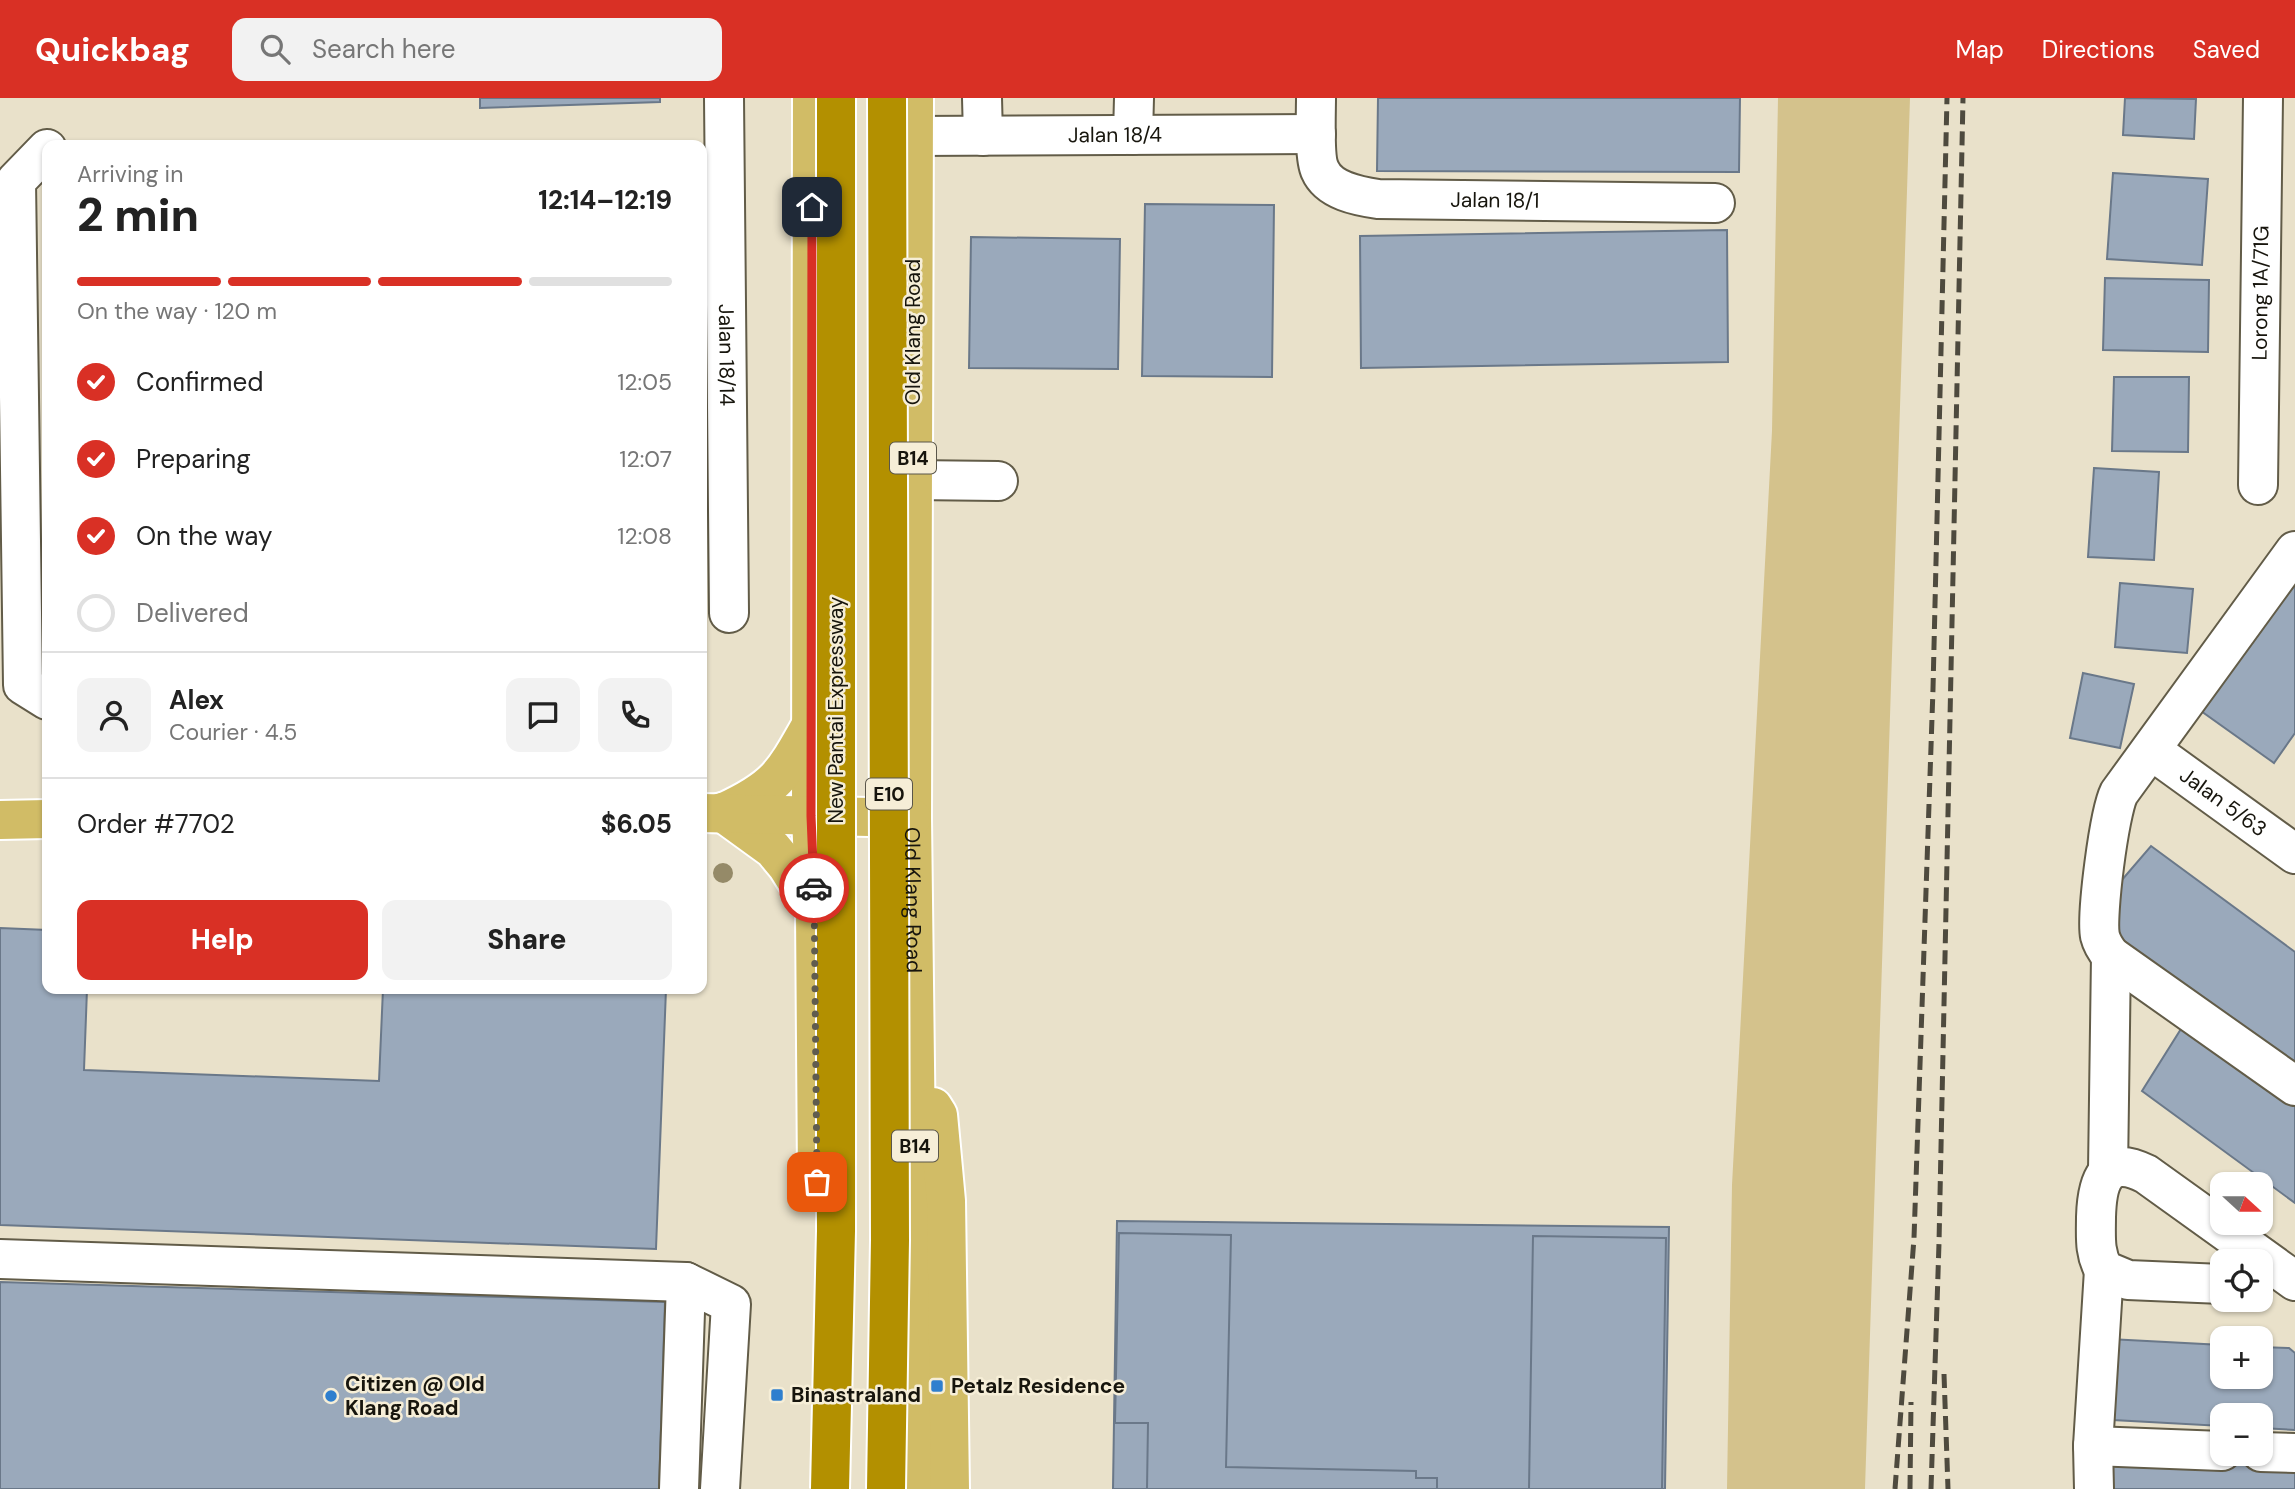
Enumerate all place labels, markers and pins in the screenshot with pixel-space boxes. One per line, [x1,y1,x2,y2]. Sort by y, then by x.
pin [782,177,842,237]
pin [787,1152,847,1212]
place label: Citizen @ Old Klang Road [345,1370,485,1422]
place label: Petalz Residence [951,1372,1125,1400]
marker: Petalz Residence [929,1378,945,1394]
place label: Binastraland [791,1381,921,1409]
marker: Binastraland [769,1387,785,1403]
marker: Citizen @ Old Klang Road [323,1388,339,1404]

